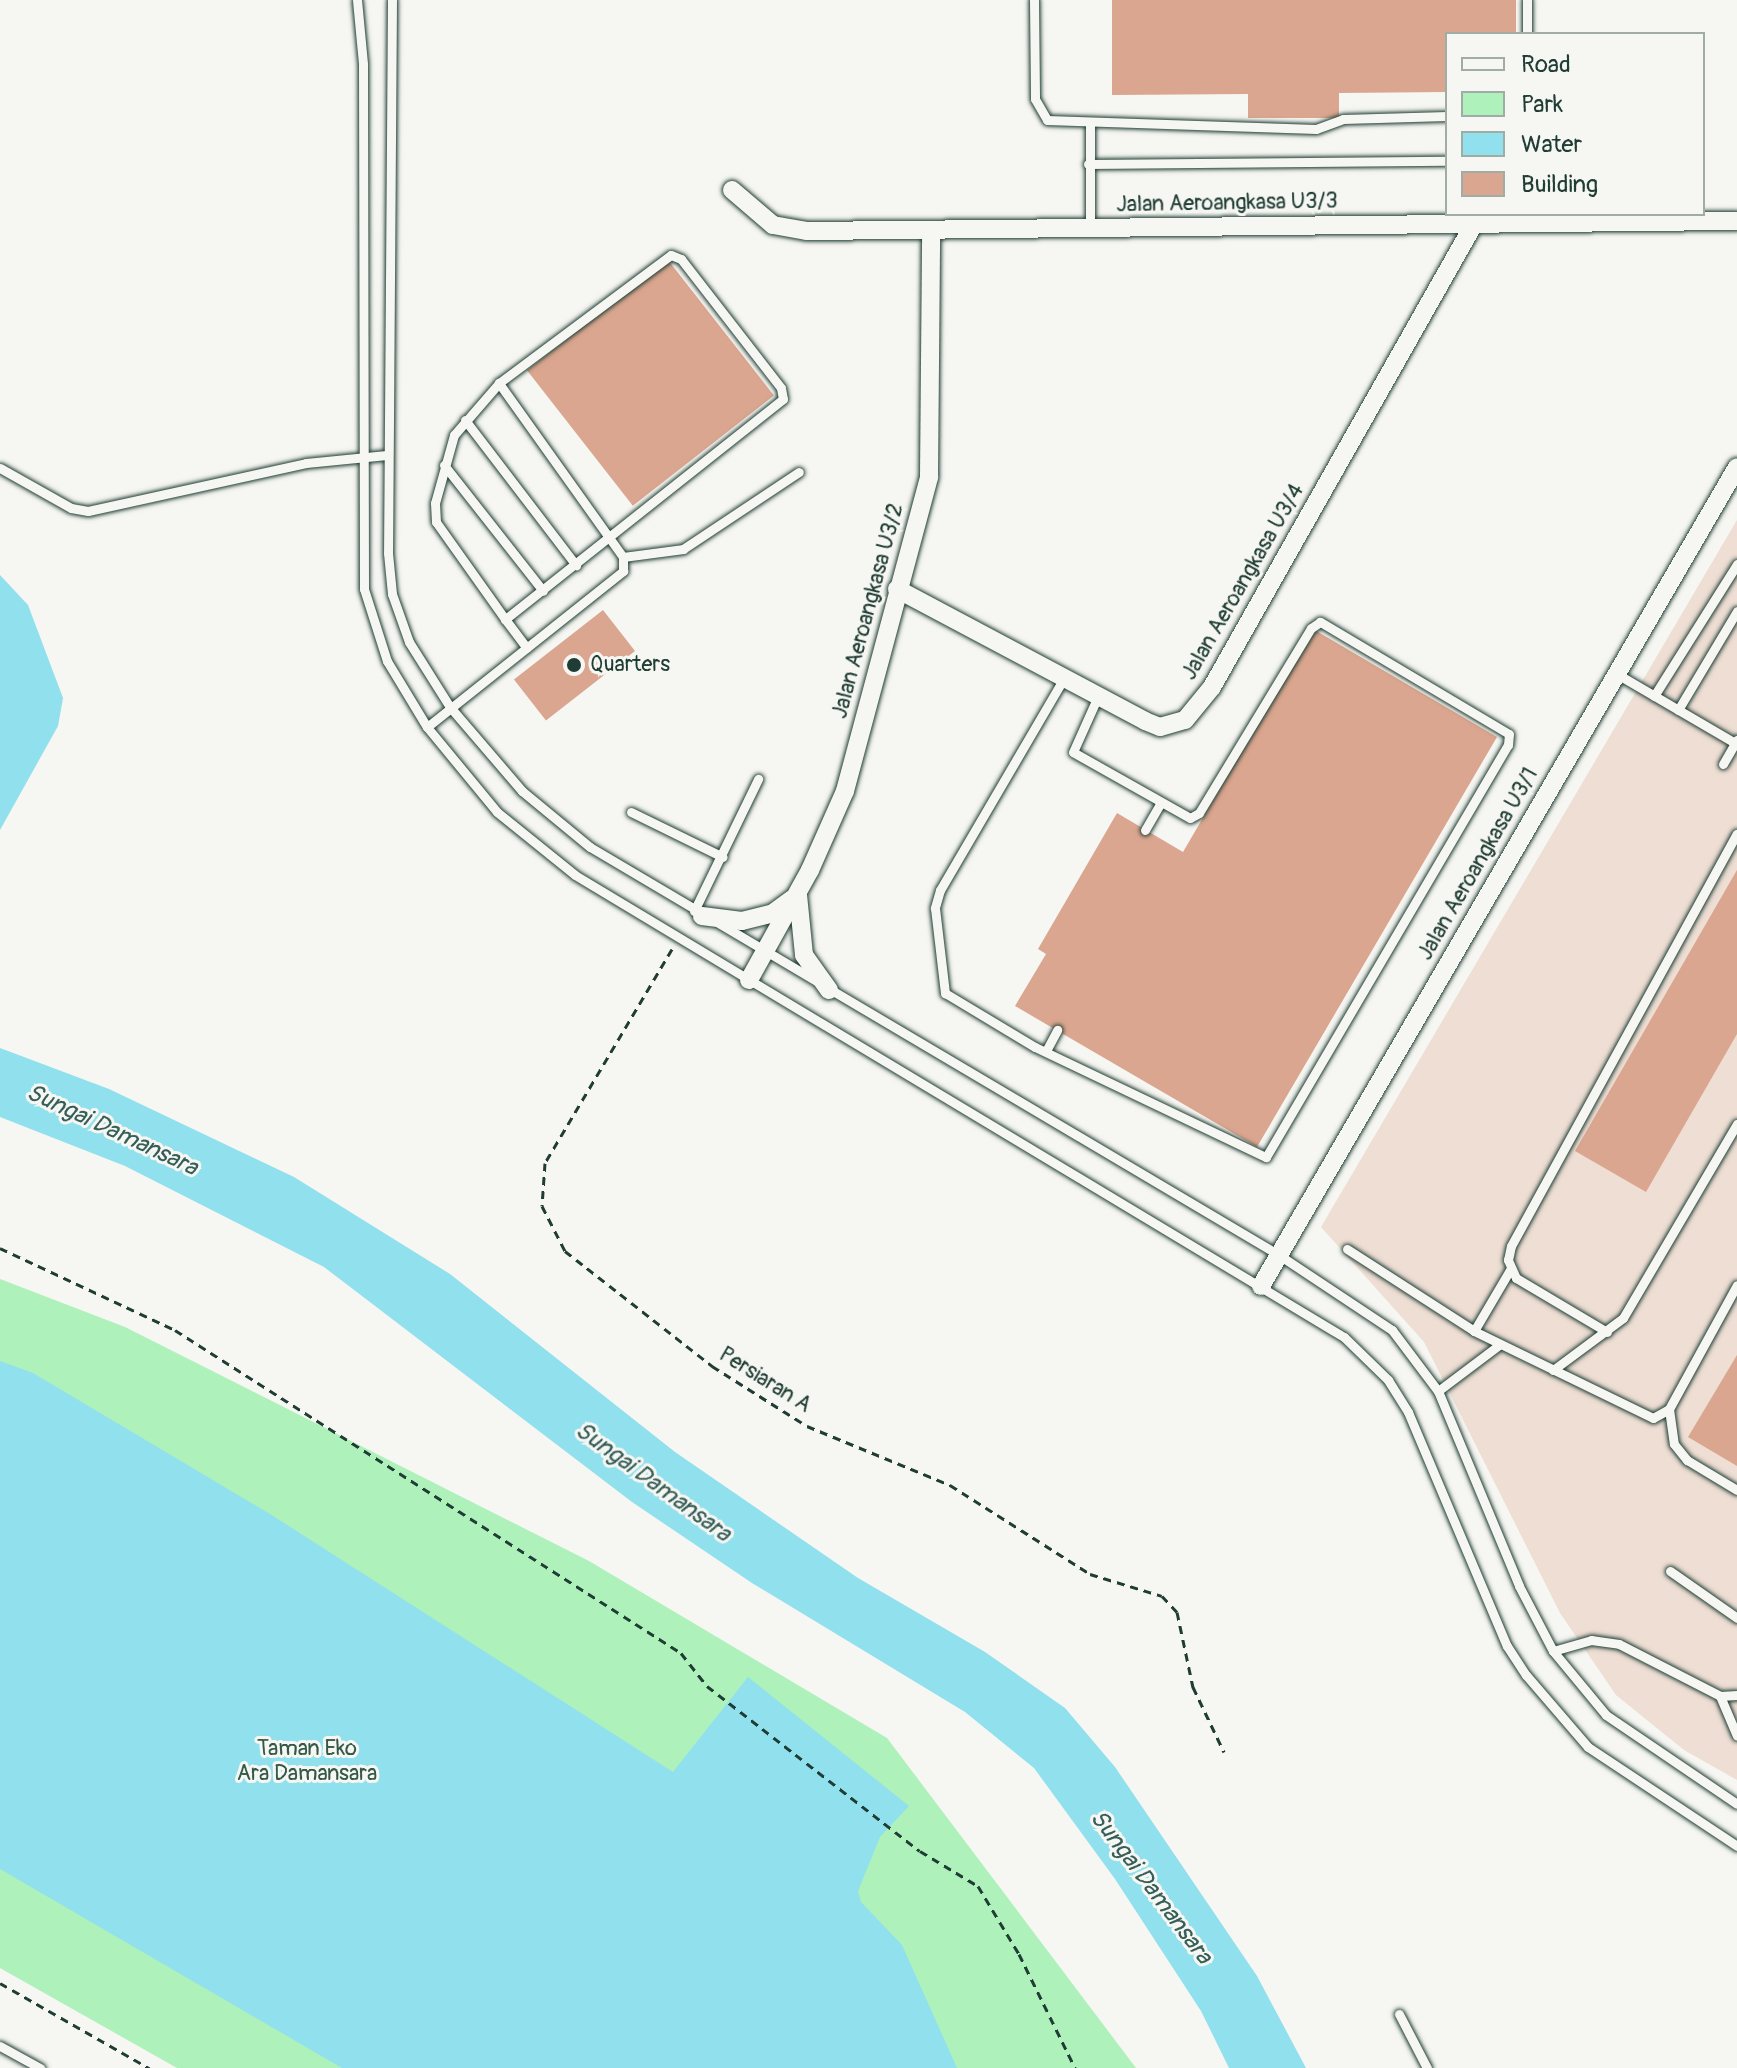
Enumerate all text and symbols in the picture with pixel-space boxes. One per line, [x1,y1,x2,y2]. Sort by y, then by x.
legend [1445,32,1705,216]
text: Road [1521,50,1571,79]
text: Park [1521,90,1563,119]
text: Water [1521,130,1582,159]
text: Building [1521,170,1598,199]
street label: Jalan Aeroangkasa U3/3 [1116,188,1338,218]
street label: Jalan Aeroangkasa U3/4 [1176,479,1310,685]
street label: Jalan Aeroangkasa U3/2 [827,501,909,721]
place label: Quarters [590,652,670,678]
marker: Quarters [565,656,583,674]
street label: Jalan Aeroangkasa U3/1 [1412,763,1544,965]
water label: Sungai Damansara [22,1078,202,1182]
street label: Persiaran A [714,1341,816,1419]
water label: Sungai Damansara [570,1416,736,1548]
park label: Taman Eko Ara Damansara [237,1735,377,1786]
water label: Sungai Damansara [1084,1804,1218,1970]

